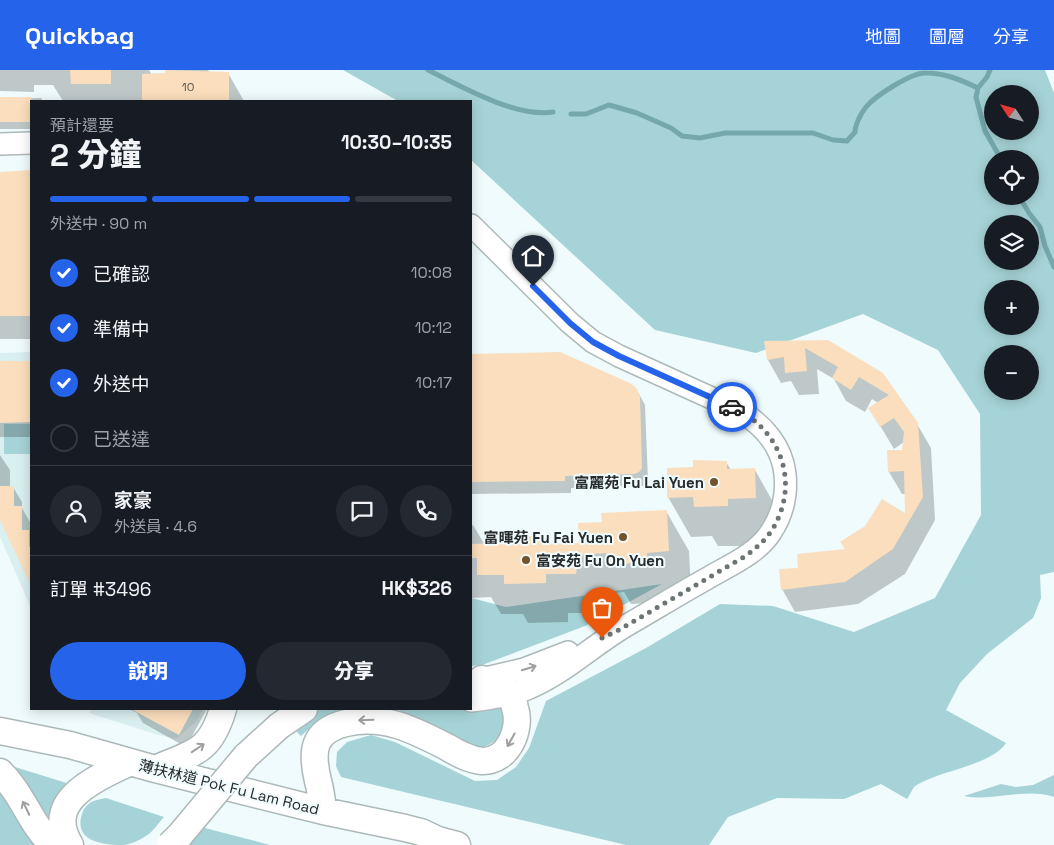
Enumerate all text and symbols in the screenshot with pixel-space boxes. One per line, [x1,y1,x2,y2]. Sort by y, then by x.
text: Quickbag [25,20,134,51]
text: 地圖 [865,25,901,48]
text: 圖層 [929,25,965,48]
text: 分享 [993,25,1029,48]
house number: 10 [182,79,194,95]
north arrow [984,85,1039,140]
map controls [984,85,1039,400]
text: 預計還要 [50,115,114,136]
text: 10:30–10:35 [341,130,452,155]
text: 2 分鐘 [50,135,141,175]
button: locate [984,150,1039,205]
text: 外送中 · 90 m [50,213,147,234]
button: layers [984,215,1039,270]
pin [512,235,554,286]
icon: home [519,242,547,270]
icon: check [50,259,78,287]
text: 已確認 [93,262,150,287]
text: 10:08 [411,262,452,283]
button: + [984,280,1039,335]
icon: check [50,314,78,342]
text: 準備中 [93,317,150,342]
text: 10:12 [415,317,452,338]
button: − [984,345,1039,400]
icon: check [50,369,78,397]
text: 外送中 [93,372,150,397]
text: 10:17 [415,372,452,393]
courier [707,382,757,432]
icon: car [718,393,746,421]
text: 已送達 [93,427,150,452]
place label: 富麗苑 Fu Lai Yuen [574,473,704,492]
marker: 富麗苑 Fu Lai Yuen [708,476,720,488]
button: person [50,485,102,537]
button: chat [336,485,388,537]
button: phone [400,485,452,537]
text: 家豪 [114,488,152,513]
text: 外送員 · 4.6 [114,516,197,537]
place label: 富暉苑 Fu Fai Yuen [484,528,613,547]
marker: 富暉苑 Fu Fai Yuen [617,531,629,543]
place label: 富安苑 Fu On Yuen [536,551,664,570]
marker: 富安苑 Fu On Yuen [520,554,532,566]
text: HK$326 [382,576,452,601]
text: 訂單 #3496 [50,577,151,602]
pin [581,587,623,638]
icon: bag [588,594,616,622]
button: 說明 [50,642,246,700]
button: 分享 [256,642,452,700]
one-way arrow [521,662,537,672]
one-way arrow [358,716,374,725]
one-way arrow [506,733,516,748]
one-way arrow [191,743,205,753]
street label: 薄扶林道 Pok Fu Lam Road [137,755,321,819]
one-way arrow [21,801,31,816]

